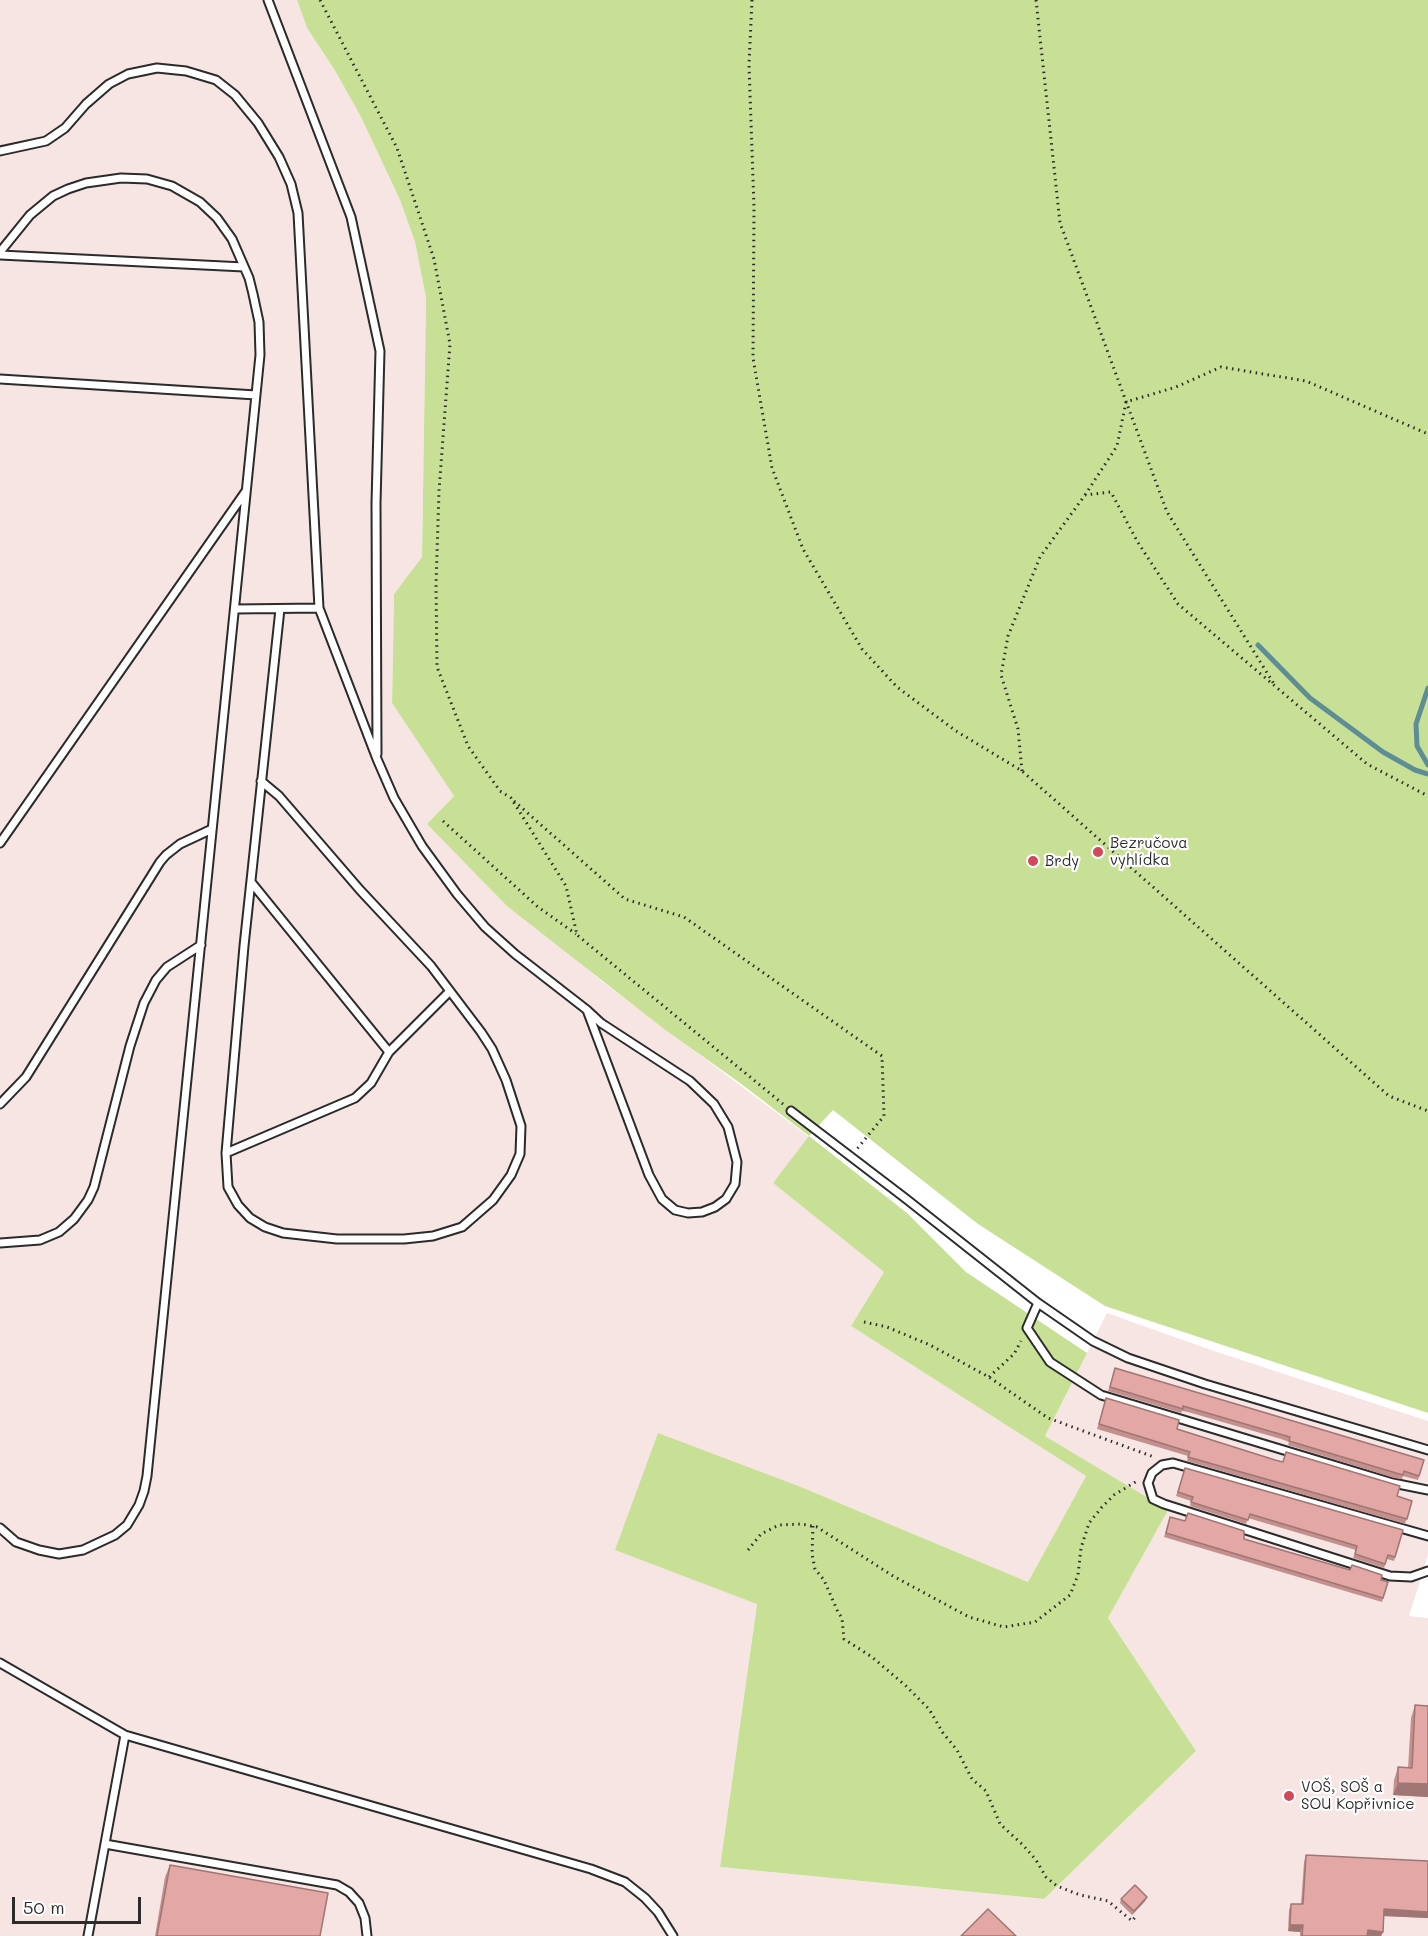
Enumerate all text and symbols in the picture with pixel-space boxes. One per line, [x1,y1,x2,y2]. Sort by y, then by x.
place label: Bezručova vyhlídka [1110,834,1188,869]
marker: Bezručova vyhlídka [1091,845,1105,859]
place label: Brdy [1045,852,1079,870]
marker: Brdy [1026,854,1040,868]
place label: VOŠ, SOŠ a SOU Kopřivnice [1301,1778,1414,1813]
marker: VOŠ, SOŠ a SOU Kopřivnice [1282,1789,1296,1803]
scale bar [15,1885,144,1923]
text: 50 m [23,1895,65,1919]

